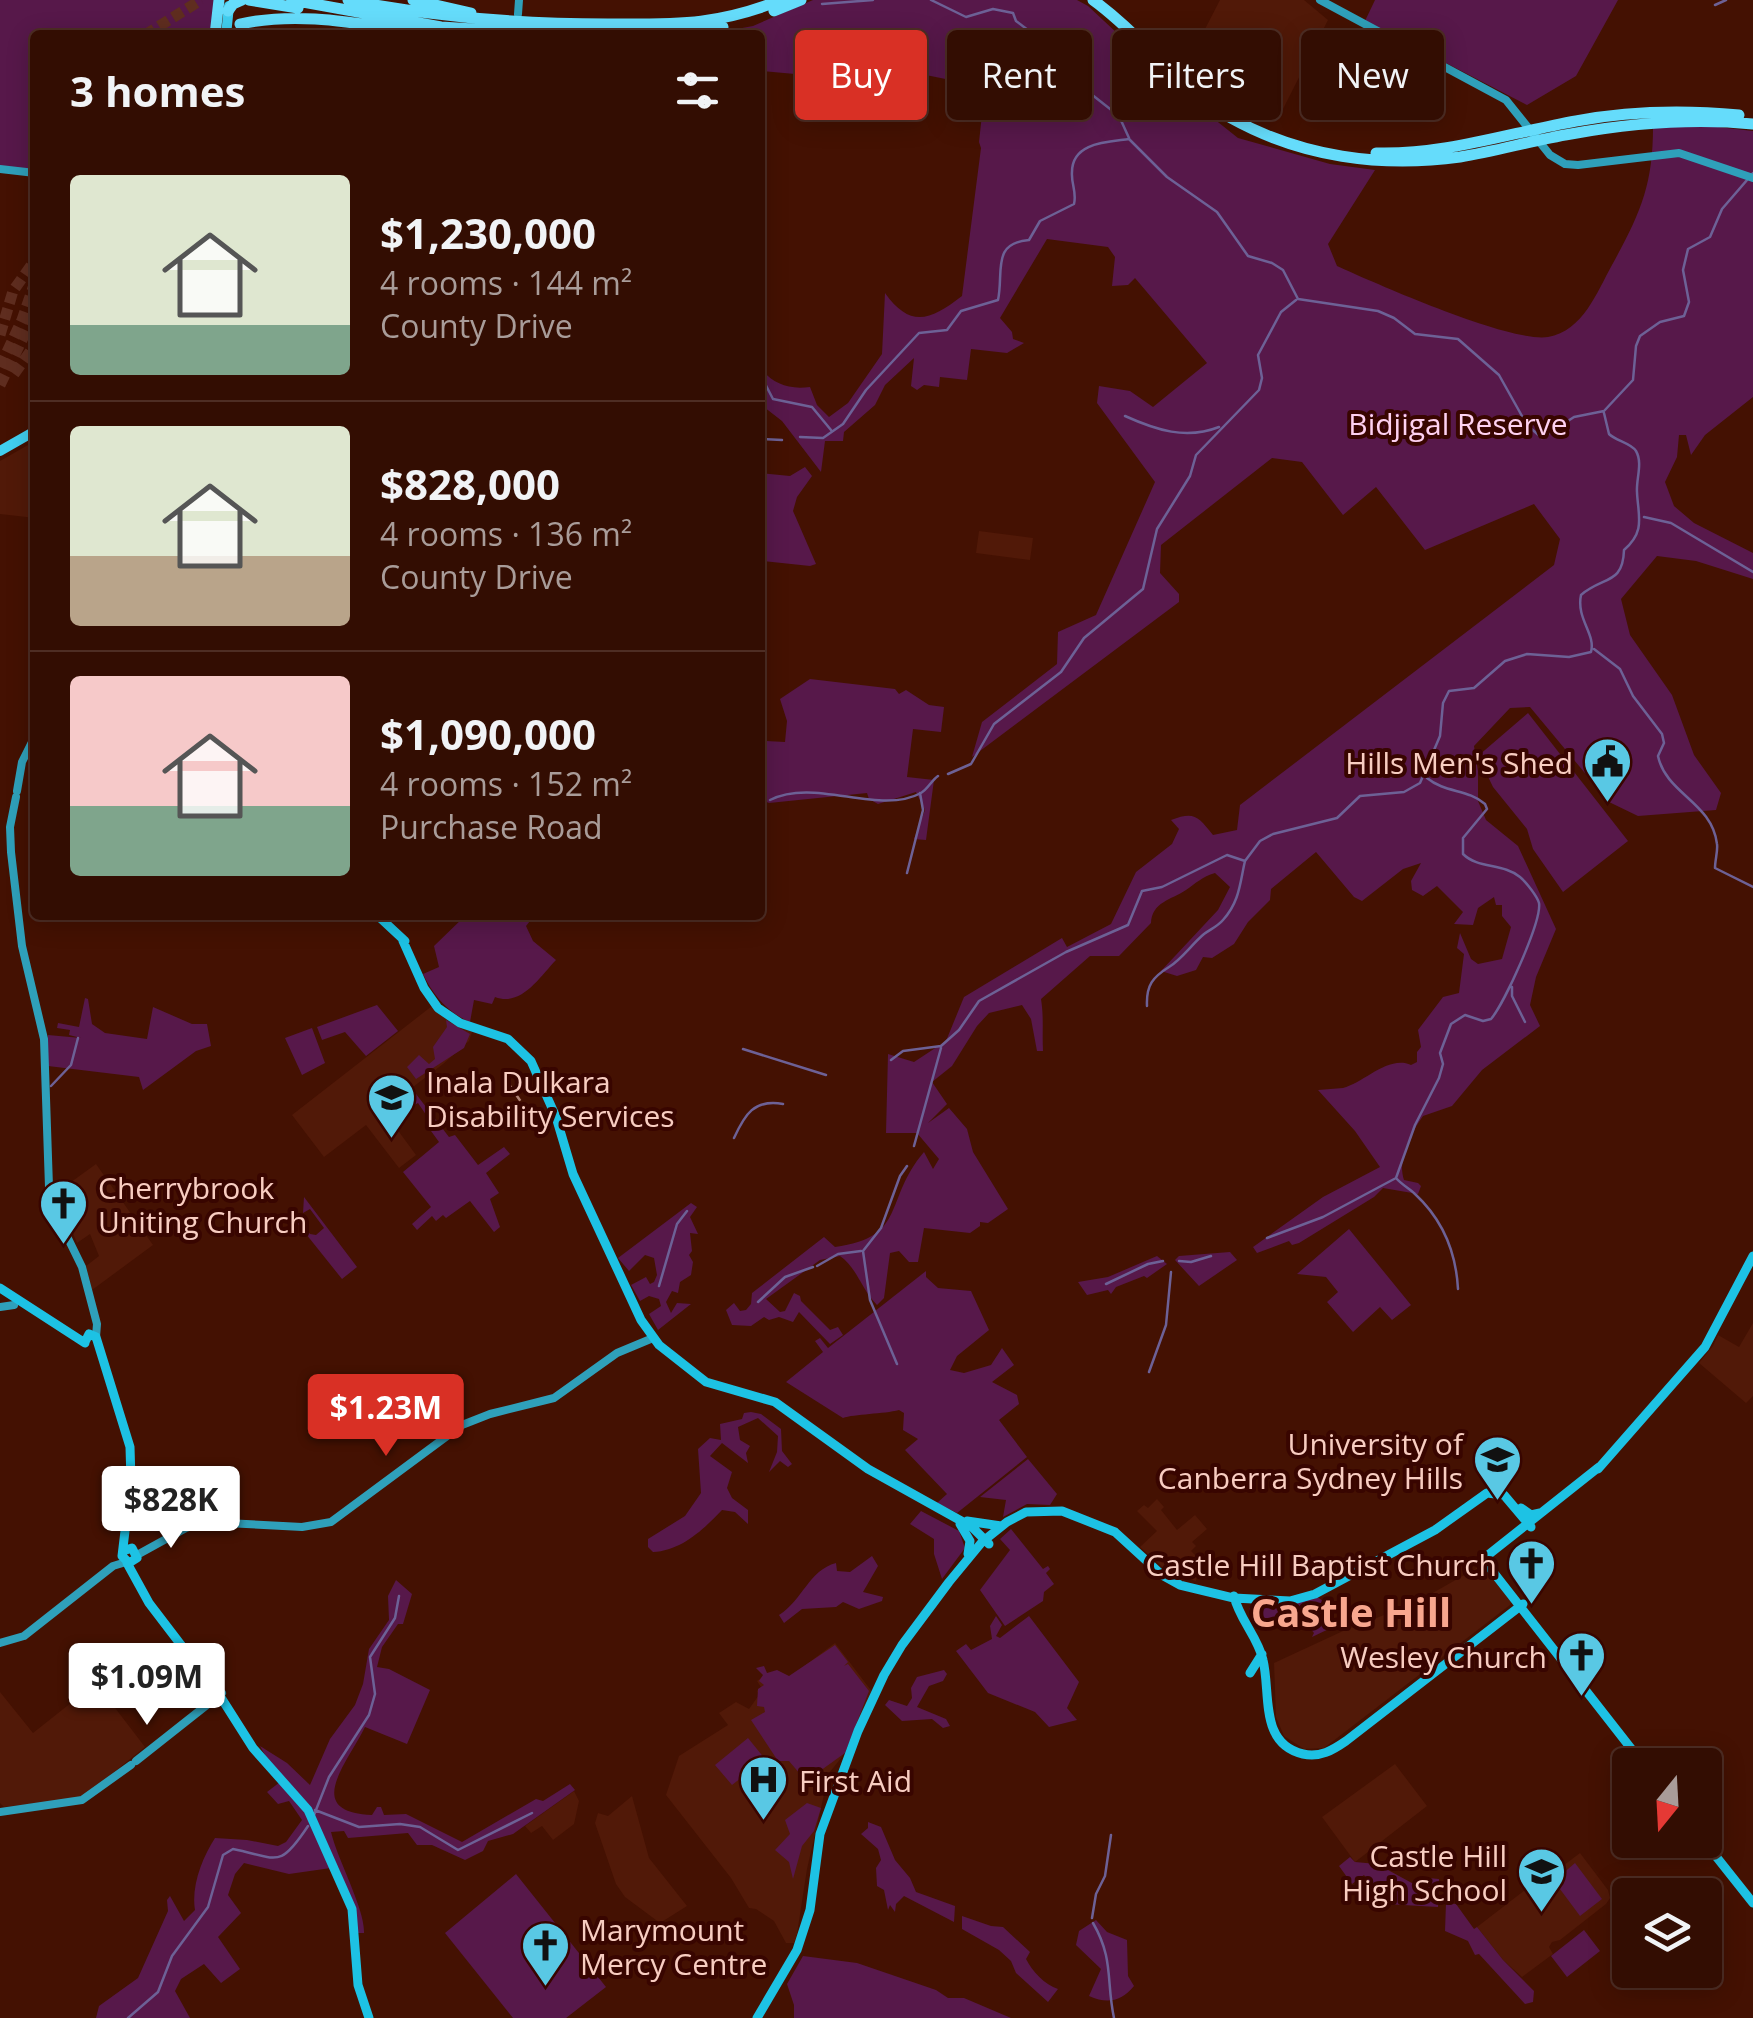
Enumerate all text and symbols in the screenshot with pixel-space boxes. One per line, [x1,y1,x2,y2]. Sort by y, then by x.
chip: Buy [795,30,927,120]
chip: Rent [947,30,1092,120]
chip: Filters [1112,30,1281,120]
chip: New [1301,30,1444,120]
text: 3 homes [70,62,245,119]
icon: filters [670,63,725,118]
text: $1,230,000 [380,204,596,261]
icon: home [150,215,270,335]
text: 4 rooms · 144 m² [380,261,632,304]
text: County Drive [380,304,573,347]
park label: Bidjigal Reserve [1348,403,1568,444]
text: $828,000 [380,455,560,512]
icon: home [150,466,270,586]
text: 4 rooms · 136 m² [380,512,632,555]
text: County Drive [380,555,573,598]
text: $1,090,000 [380,705,596,762]
icon: home [150,716,270,836]
public building icon: Hills Men's Shed [1582,736,1634,804]
place label: Hills Men's Shed [1345,742,1573,783]
text: 4 rooms · 152 m² [380,762,632,805]
text: Purchase Road [380,805,603,848]
place label: Inala Dulkara Disability Services [426,1061,675,1136]
school or university icon: Inala Dulkara Disability Services [365,1072,417,1140]
place label: Cherrybrook Uniting Church [98,1167,307,1242]
church icon: Cherrybrook Uniting Church [37,1178,89,1246]
pin: $1.23M [305,1374,467,1459]
text: $1.23M [330,1385,442,1428]
place label: University of Canberra Sydney Hills [1158,1423,1465,1498]
school or university icon: University of Canberra Sydney Hills [1472,1434,1524,1502]
pin: $828K [101,1466,241,1551]
text: $828K [124,1477,218,1520]
church icon: Castle Hill Baptist Church [1506,1538,1558,1606]
place label: Castle Hill Baptist Church [1145,1544,1497,1585]
district label: Castle Hill [1251,1584,1451,1639]
church icon: Wesley Church [1556,1630,1608,1698]
place label: Wesley Church [1340,1636,1547,1677]
pin: $1.09M [66,1643,228,1728]
text: $1.09M [91,1654,203,1697]
north arrow [1612,1748,1722,1858]
map controls [1612,1748,1722,1988]
hospital icon: First Aid [738,1754,790,1822]
place label: First Aid [799,1760,912,1801]
place label: Castle Hill High School [1342,1835,1507,1910]
school or university icon: Castle Hill High School [1516,1846,1568,1914]
button: layers [1612,1878,1722,1988]
place label: Marymount Mercy Centre [580,1909,767,1984]
church icon: Marymount Mercy Centre [519,1920,571,1988]

